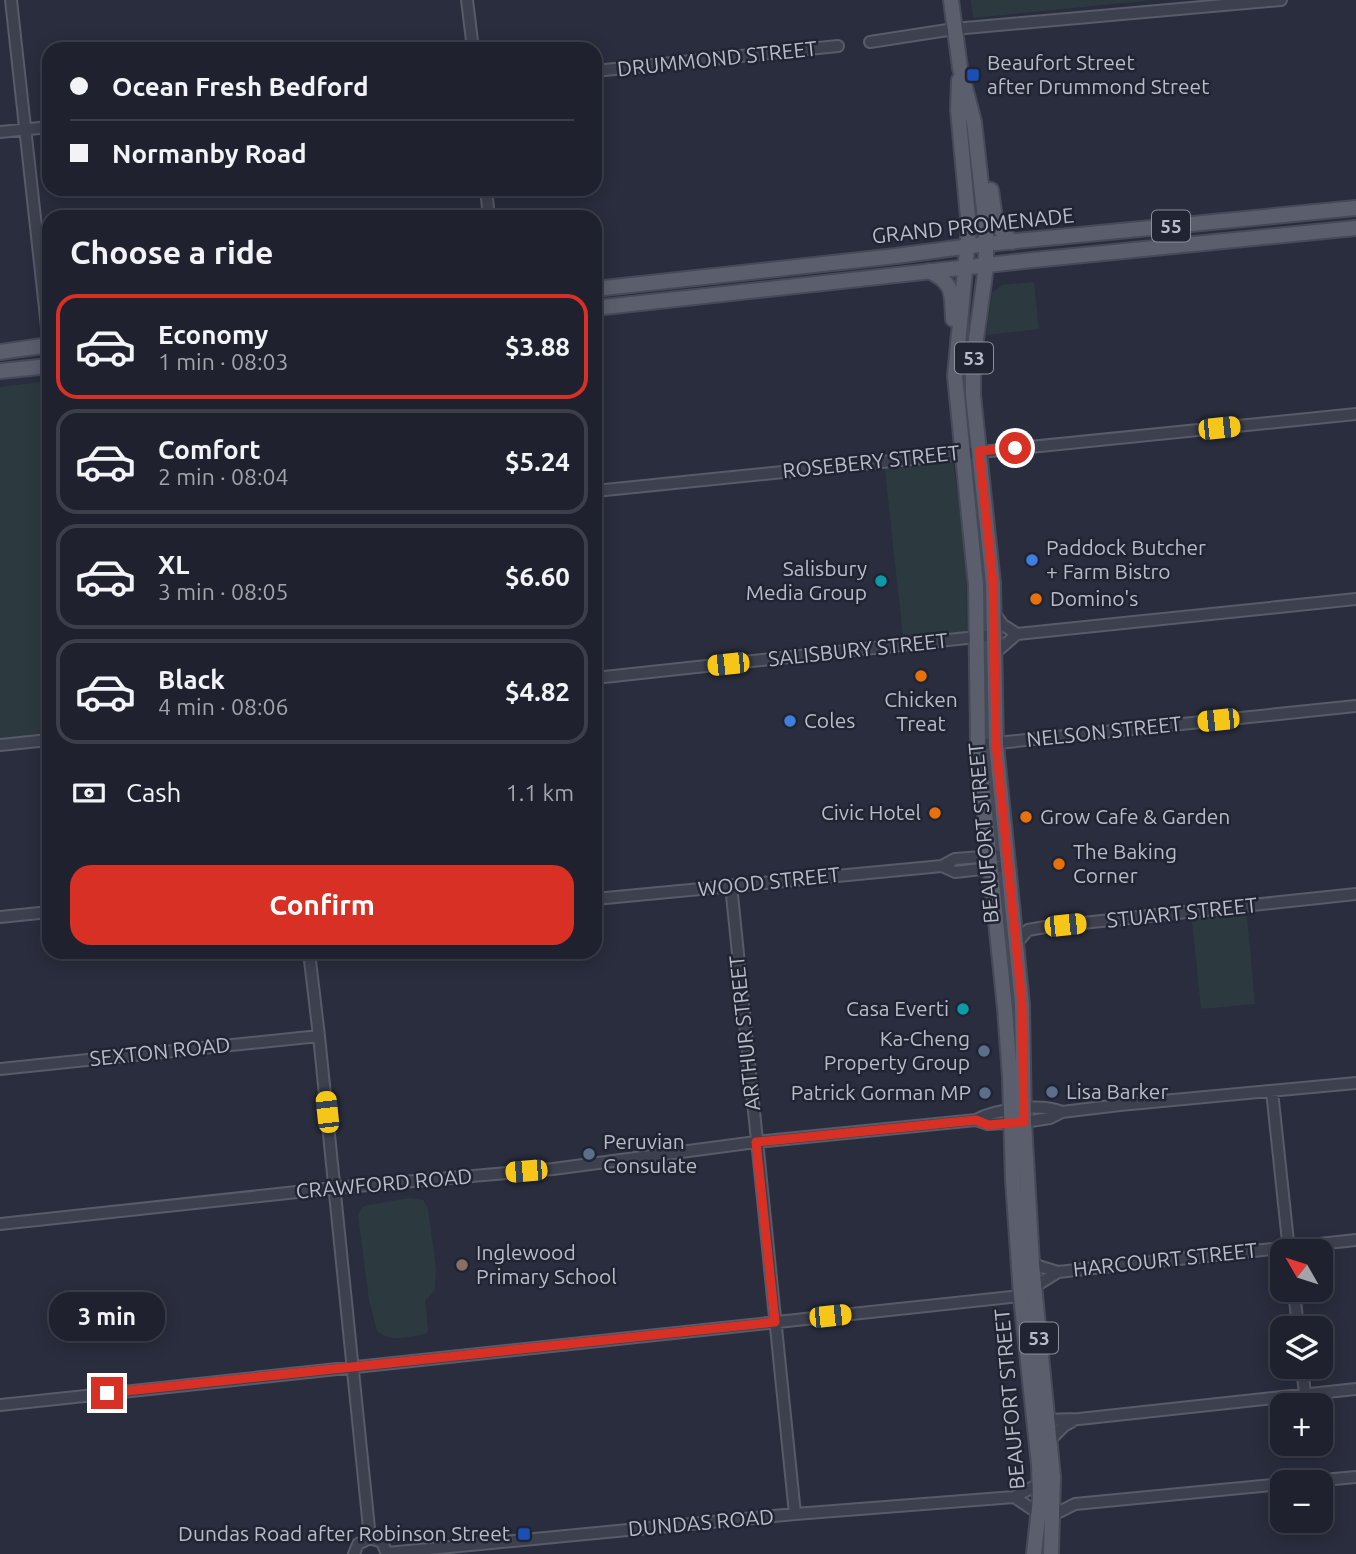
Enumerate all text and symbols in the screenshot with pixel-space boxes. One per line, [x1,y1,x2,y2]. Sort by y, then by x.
street label: DRUMMOND STREET [616,36,818,80]
place label: Beaufort Street after Drummond Street [987,50,1209,98]
marker: Beaufort Street after Drummond Street [965,67,981,83]
text: Ocean Fresh Bedford [112,72,368,101]
text: Normanby Road [112,139,307,168]
street label: GRAND PROMENADE [871,202,1075,248]
road number: 55 [1152,210,1190,242]
text: Choose a ride [70,234,273,270]
icon: car [74,315,137,378]
text: Economy [158,320,268,349]
text: $3.88 [505,332,570,361]
road number: 53 [955,342,993,374]
text: 1 min · 08:03 [158,349,289,374]
car [1198,415,1241,441]
icon: car [74,430,137,493]
route start [999,432,1031,464]
text: Comfort [158,435,261,464]
street label: ROSEBERY STREET [781,440,961,482]
text: $5.24 [505,447,570,476]
text: 2 min · 08:04 [158,464,289,489]
place label: Paddock Butcher + Farm Bistro [1046,535,1206,583]
icon: car [74,545,137,608]
text: XL [158,550,189,579]
marker: Paddock Butcher + Farm Bistro [1024,552,1040,568]
place label: Salisbury Media Group [746,556,867,604]
text: $6.60 [505,562,570,591]
marker: Salisbury Media Group [873,573,889,589]
text: 3 min · 08:05 [158,579,289,604]
place label: Domino's [1050,586,1138,610]
marker: Domino's [1028,591,1044,607]
street label: SALISBURY STREET [767,628,949,670]
car [707,651,750,677]
icon: car [74,660,137,723]
text: Black [158,665,225,694]
marker: Chicken Treat [913,668,929,684]
text: $4.82 [505,677,570,706]
place label: Chicken Treat [884,687,958,735]
text: 4 min · 08:06 [158,694,289,719]
car [1197,707,1240,733]
place label: Coles [804,708,855,732]
street label: NELSON STREET [1025,711,1183,751]
marker: Coles [782,713,798,729]
street label: BEAUFORT STREET [963,741,1003,924]
icon: cash [70,774,108,812]
text: Cash [126,778,181,807]
text: 1.1 km [506,780,574,805]
place label: Civic Hotel [821,800,921,824]
place label: Grow Cafe & Garden [1040,804,1230,828]
marker: Civic Hotel [927,805,943,821]
marker: Grow Cafe & Garden [1018,809,1034,825]
place label: The Baking Corner [1073,839,1177,887]
marker: The Baking Corner [1051,856,1067,872]
street label: WOOD STREET [697,862,841,900]
button: Confirm [70,865,574,945]
street label: STUART STREET [1105,892,1259,932]
car [1044,912,1087,938]
street label: ARTHUR STREET [724,954,764,1112]
place label: Casa Everti [846,996,949,1020]
marker: Casa Everti [955,1001,971,1017]
place label: Ka-Cheng Property Group [824,1026,970,1074]
street label: SEXTON ROAD [88,1032,231,1070]
marker: Ka-Cheng Property Group [976,1043,992,1059]
place label: Lisa Barker [1066,1079,1168,1103]
place label: Patrick Gorman MP [791,1080,971,1104]
marker: Lisa Barker [1044,1084,1060,1100]
marker: Patrick Gorman MP [977,1085,993,1101]
car [315,1090,340,1134]
place label: Peruvian Consulate [603,1129,697,1177]
marker: Peruvian Consulate [581,1146,597,1162]
car [505,1159,548,1183]
street label: CRAWFORD ROAD [295,1163,473,1203]
street label: HARCOURT STREET [1072,1237,1258,1281]
north arrow [1270,1239,1334,1302]
map controls [1270,1239,1333,1533]
place label: Inglewood Primary School [476,1240,617,1288]
marker: Inglewood Primary School [454,1257,470,1273]
callout: 3 min [49,1292,165,1340]
car [809,1303,852,1329]
text: 3 min [78,1304,136,1329]
street label: BEAUFORT STREET [989,1307,1029,1490]
button: layers [1270,1316,1333,1379]
road number: 53 [1020,1322,1058,1354]
route end [91,1377,123,1409]
button: + [1270,1393,1333,1456]
button: − [1270,1470,1333,1533]
street label: DUNDAS ROAD [627,1504,775,1540]
place label: Dundas Road after Robinson Street [178,1521,510,1545]
marker: Dundas Road after Robinson Street [516,1526,532,1542]

